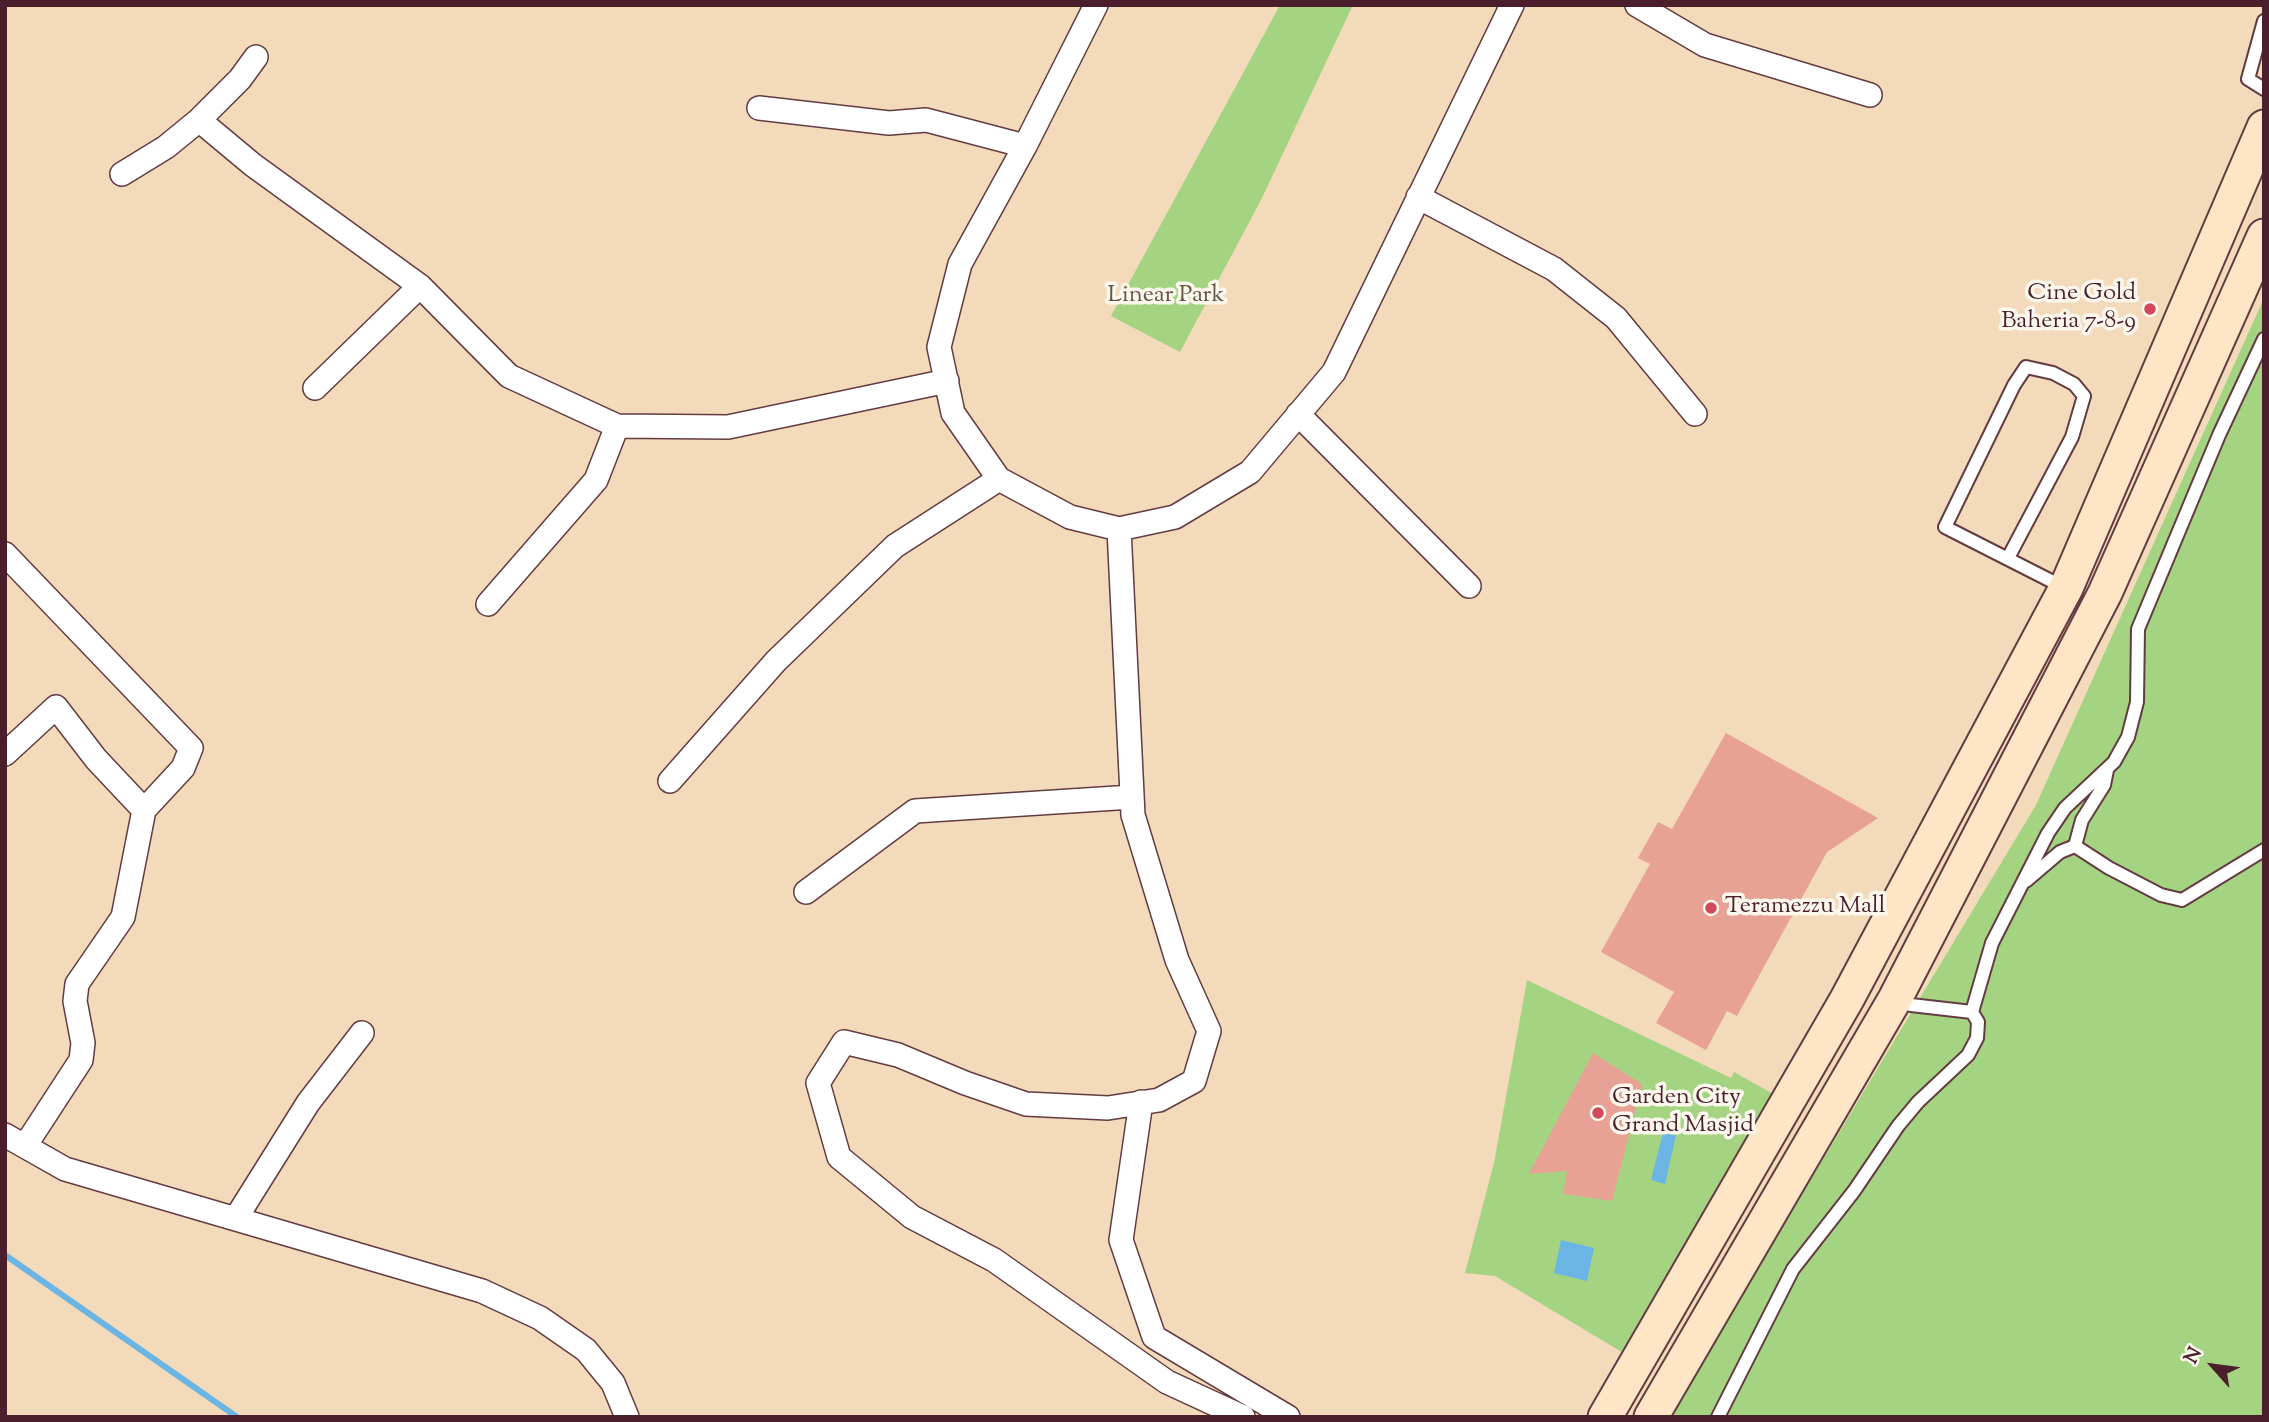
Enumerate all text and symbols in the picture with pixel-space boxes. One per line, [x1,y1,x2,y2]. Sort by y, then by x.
place label: Cine Gold Baheria 7-8-9 [2001,281,2136,337]
park label: Linear Park [1107,283,1225,311]
marker: Cine Gold Baheria 7-8-9 [2142,301,2158,317]
place label: Teramezzu Mall [1725,894,1885,922]
marker: Teramezzu Mall [1703,900,1719,916]
place label: Garden City Grand Masjid [1612,1085,1754,1141]
marker: Garden City Grand Masjid [1590,1105,1606,1121]
north arrow [2178,1331,2248,1401]
text: N [2179,1343,2209,1369]

